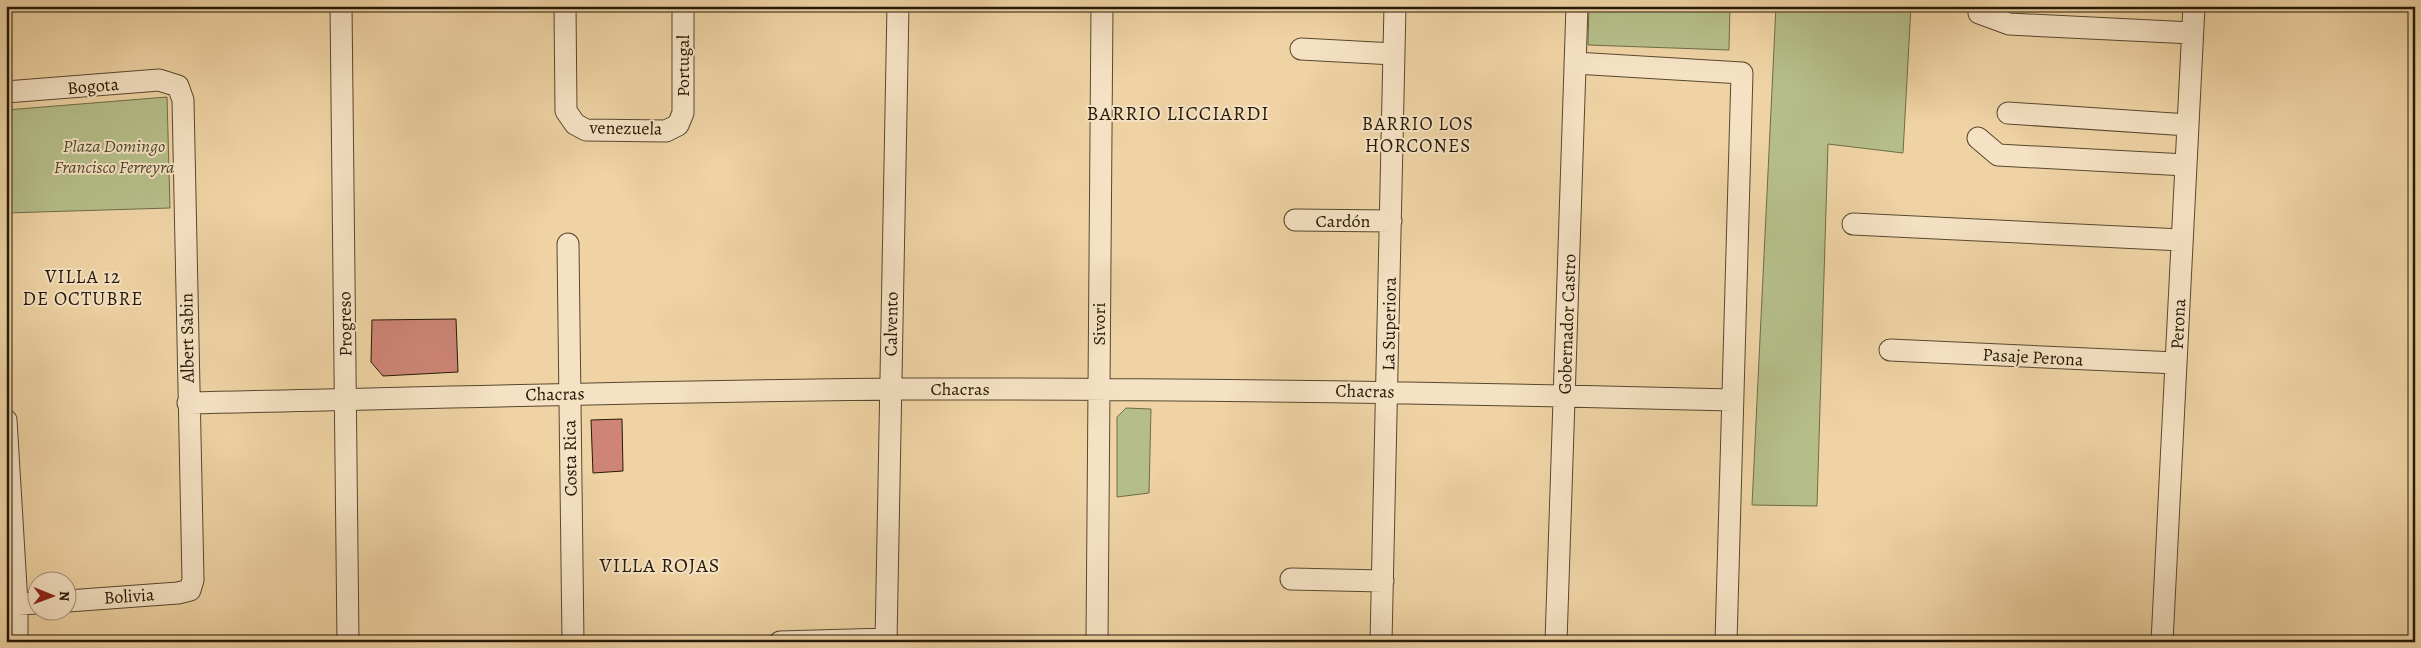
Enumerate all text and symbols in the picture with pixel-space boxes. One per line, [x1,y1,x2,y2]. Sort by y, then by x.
street label: Portugal [671,34,695,97]
street label: Bogota [66,72,120,100]
district label: BARRIO LICCIARDI [1086,100,1270,127]
district label: BARRIO LOS HORCONES [1362,111,1474,159]
street label: venezuela [589,115,663,141]
park label: Plaza Domingo Francisco Ferreyra [54,134,174,179]
street label: Cardón [1316,209,1371,233]
street label: Gobernador Castro [1553,253,1581,395]
district label: VILLA 12 DE OCTUBRE [23,264,143,312]
street label: La Superiora [1376,276,1402,371]
street label: Progreso [332,291,358,357]
street label: Calvento [878,291,904,357]
street label: Albert Sabin [174,293,200,384]
street label: Perona [2165,297,2191,350]
street label: Sivori [1087,302,1111,346]
street label: Pasaje Perona [1982,342,2085,372]
street label: Chacras [930,377,990,401]
street label: Chacras [1335,378,1395,404]
street label: Chacras [525,381,585,407]
street label: Costa Rica [557,419,583,497]
district label: VILLA ROJAS [599,552,720,579]
north arrow [28,570,78,620]
street label: Bolivia [103,582,156,610]
text: N [55,591,74,601]

